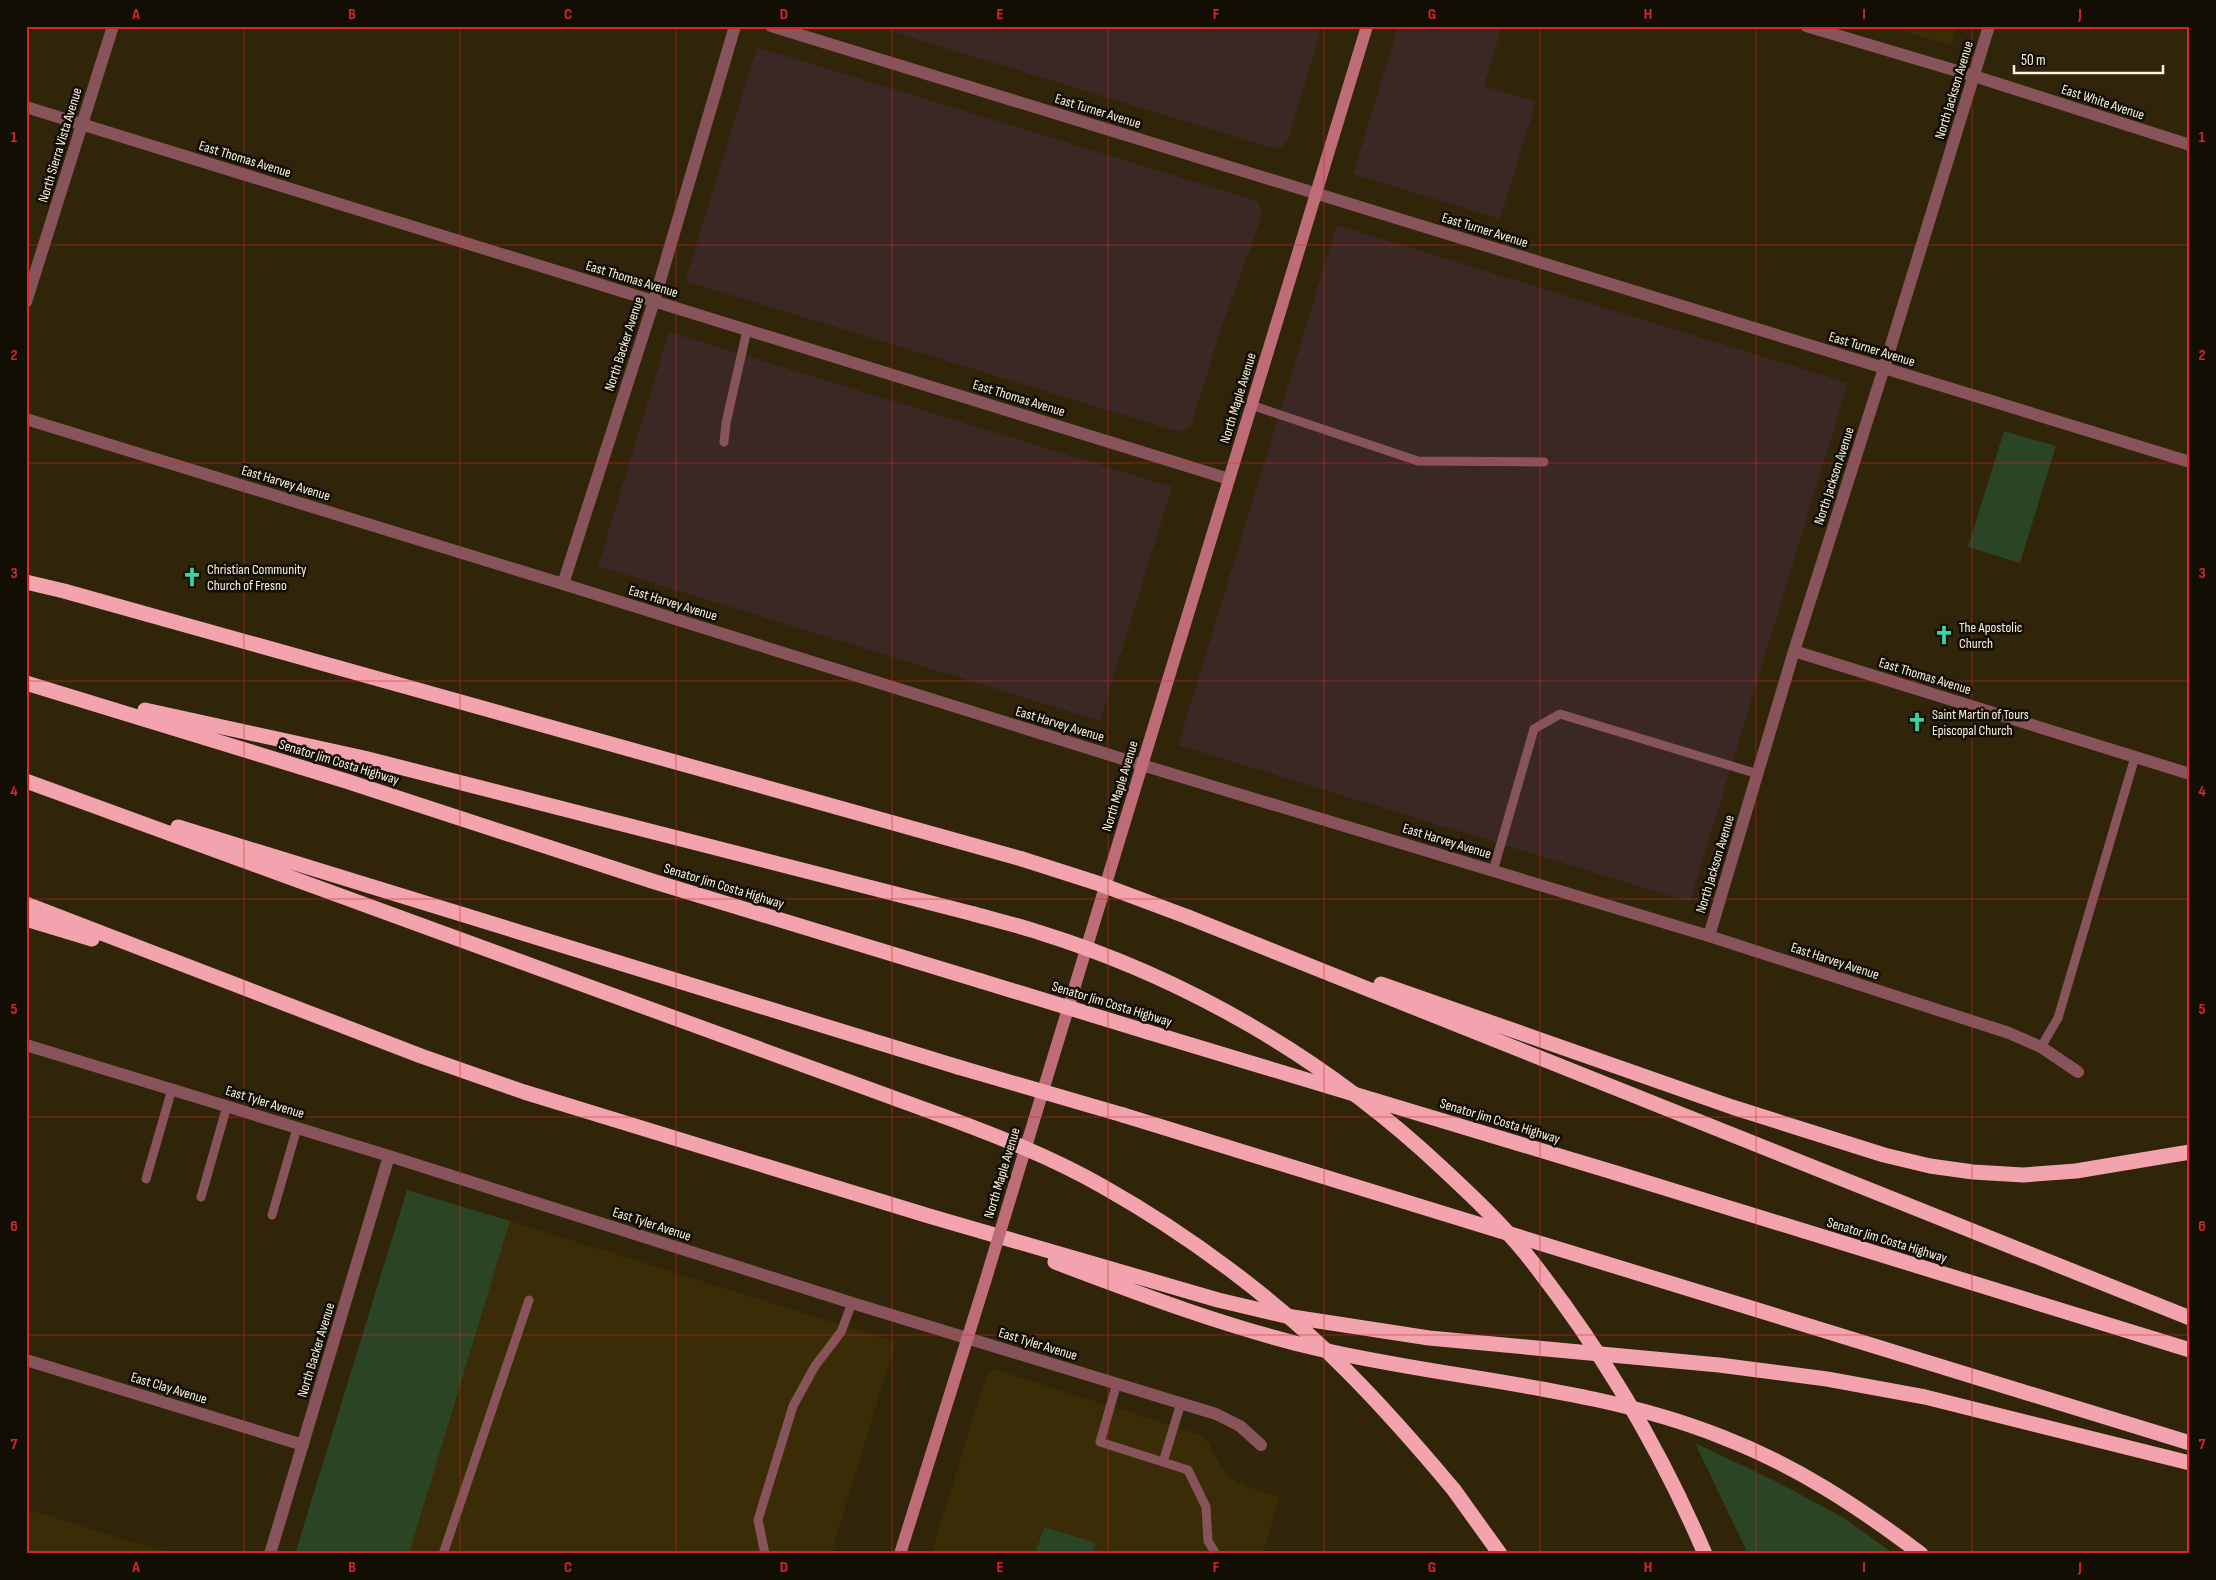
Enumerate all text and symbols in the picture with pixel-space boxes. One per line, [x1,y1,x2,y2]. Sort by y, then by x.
text: A [131,5,140,24]
text: B [348,5,356,24]
text: C [564,5,572,24]
text: D [780,5,788,24]
text: E [997,5,1004,24]
text: F [1213,5,1220,24]
text: G [1428,5,1436,24]
text: H [1644,5,1652,24]
text: I [1862,5,1866,24]
text: J [2077,5,2082,24]
street label: North Jackson Avenue [1931,39,1977,141]
scale bar [2014,42,2162,74]
text: 50 m [2021,51,2046,70]
street label: East White Avenue [2059,81,2147,123]
street label: North Sierra Vista Avenue [34,85,86,205]
street label: East Turner Avenue [1053,90,1143,132]
text: 1 [11,128,18,147]
text: 1 [2199,128,2206,147]
street label: East Thomas Avenue [197,137,293,181]
street label: East Turner Avenue [1440,209,1530,251]
street label: East Thomas Avenue [584,257,680,301]
street label: North Backer Avenue [601,295,647,393]
street label: East Turner Avenue [1827,328,1917,370]
text: 2 [10,346,18,365]
text: 2 [2198,346,2206,365]
street label: North Maple Avenue [1216,351,1260,445]
street label: East Thomas Avenue [971,376,1067,420]
street label: North Jackson Avenue [1810,425,1858,527]
street label: East Harvey Avenue [240,461,332,505]
place label: Christian Community Church of Fresno [207,561,307,594]
text: 3 [10,564,18,583]
text: 3 [2198,564,2206,583]
church icon: Christian Community Church of Fresno [181,566,203,588]
street label: East Harvey Avenue [627,581,719,625]
place label: The Apostolic Church [1959,619,2022,652]
church icon: The Apostolic Church [1933,624,1955,646]
street label: East Thomas Avenue [1877,654,1973,698]
street label: East Harvey Avenue [1014,702,1106,746]
place label: Saint Martin of Tours Episcopal Church [1932,706,2029,739]
church icon: Saint Martin of Tours Episcopal Church [1906,711,1928,733]
street label: Senator Jim Costa Highway [277,736,402,789]
street label: North Maple Avenue [1098,739,1142,833]
text: 4 [10,782,18,801]
text: 4 [2198,782,2206,801]
street label: North Jackson Avenue [1692,813,1738,915]
street label: East Harvey Avenue [1401,819,1493,863]
street label: Senator Jim Costa Highway [662,860,787,913]
street label: East Harvey Avenue [1789,939,1881,983]
street label: Senator Jim Costa Highway [1050,978,1175,1031]
text: 5 [10,1000,18,1019]
text: 5 [2198,1000,2206,1019]
street label: East Tyler Avenue [223,1082,307,1122]
street label: Senator Jim Costa Highway [1438,1095,1563,1148]
street label: North Maple Avenue [980,1126,1024,1220]
street label: East Tyler Avenue [611,1203,693,1245]
street label: Senator Jim Costa Highway [1825,1214,1950,1267]
text: 6 [10,1217,18,1236]
text: 6 [2198,1217,2206,1236]
street label: North Backer Avenue [294,1301,338,1399]
street label: East Tyler Avenue [996,1324,1080,1364]
street label: East Clay Avenue [129,1368,209,1408]
text: 7 [11,1435,18,1454]
text: 7 [2199,1435,2206,1454]
text: A [131,1558,140,1577]
text: B [348,1558,356,1577]
text: C [564,1558,572,1577]
text: D [780,1558,788,1577]
text: E [997,1558,1004,1577]
text: F [1213,1558,1220,1577]
text: G [1428,1558,1436,1577]
text: H [1644,1558,1652,1577]
text: I [1862,1558,1866,1577]
text: J [2077,1558,2082,1577]

